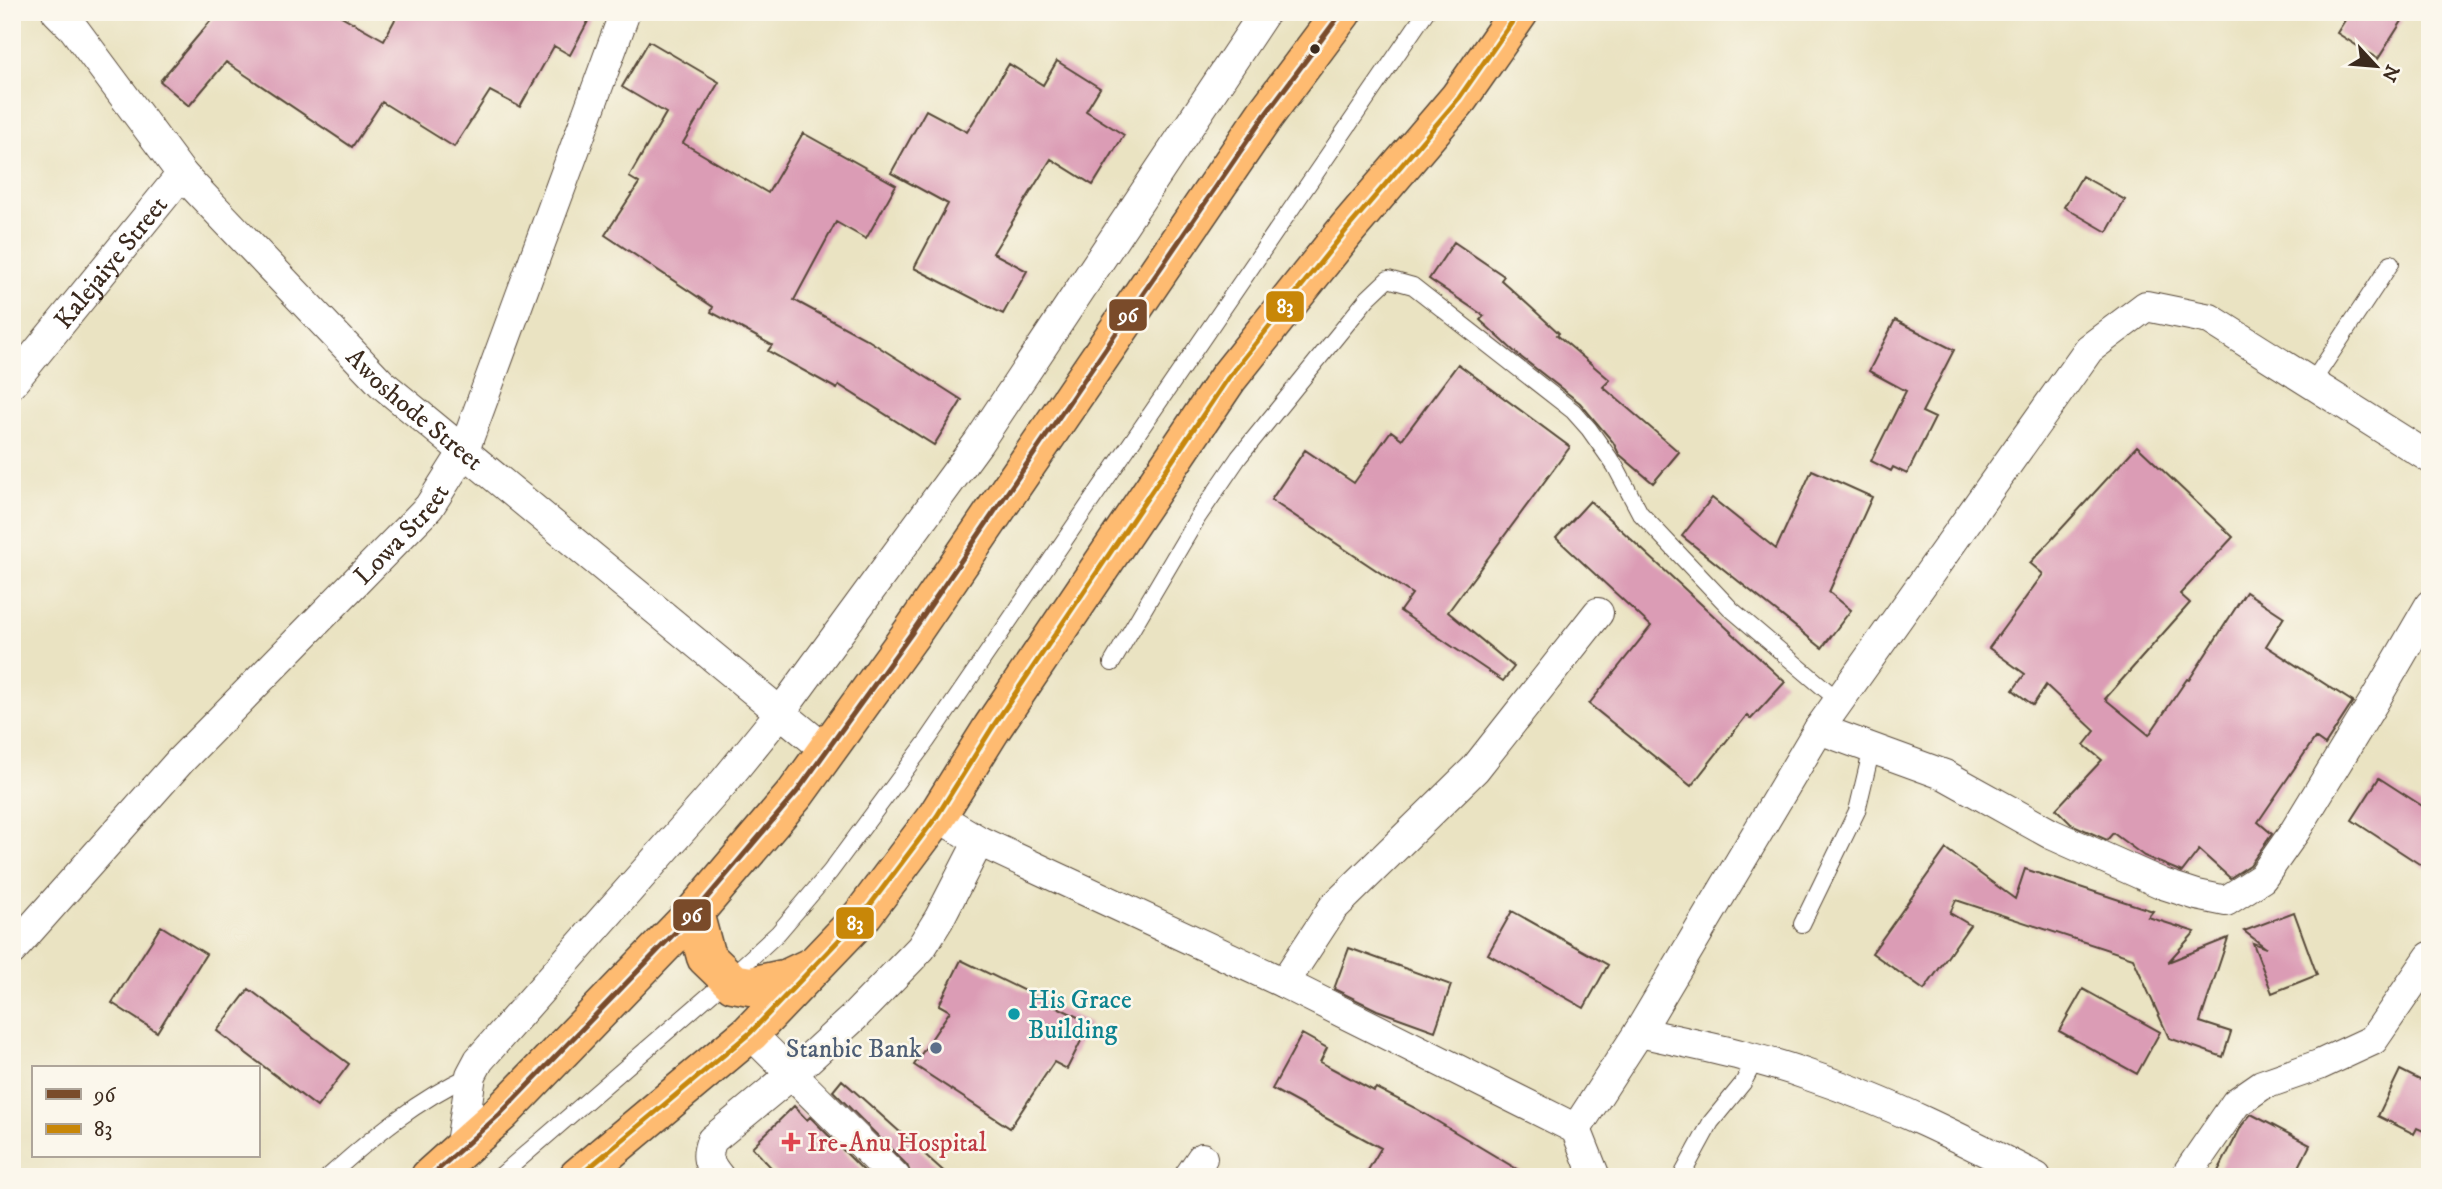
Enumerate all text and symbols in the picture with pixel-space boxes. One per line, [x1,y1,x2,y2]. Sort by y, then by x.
north arrow [2340,32,2410,102]
unlabelled marker [1308,42,1322,56]
text: N [2376,61,2404,85]
street label: Kalejaiye Street [48,190,176,336]
line badge: 83 [1265,290,1305,323]
text: 83 [1277,296,1293,319]
line badge: 96 [1108,298,1148,332]
text: 96 [1116,305,1139,328]
street label: Awoshode Street [338,341,489,479]
street label: Lowa Street [347,478,457,592]
line badge: 96 [672,898,712,932]
text: 96 [680,905,703,928]
line badge: 83 [835,906,875,940]
text: 83 [847,913,863,936]
place label: His Grace Building [1028,984,1132,1047]
marker: His Grace Building [1006,1006,1022,1022]
place label: Stanbic Bank [786,1033,922,1066]
marker: Stanbic Bank [928,1040,944,1056]
legend [32,1066,259,1158]
text: 96 [93,1083,116,1109]
text: 83 [94,1117,112,1143]
place label: Ire-Anu Hospital [807,1127,987,1160]
marker: Ire-Anu Hospital [781,1132,801,1152]

